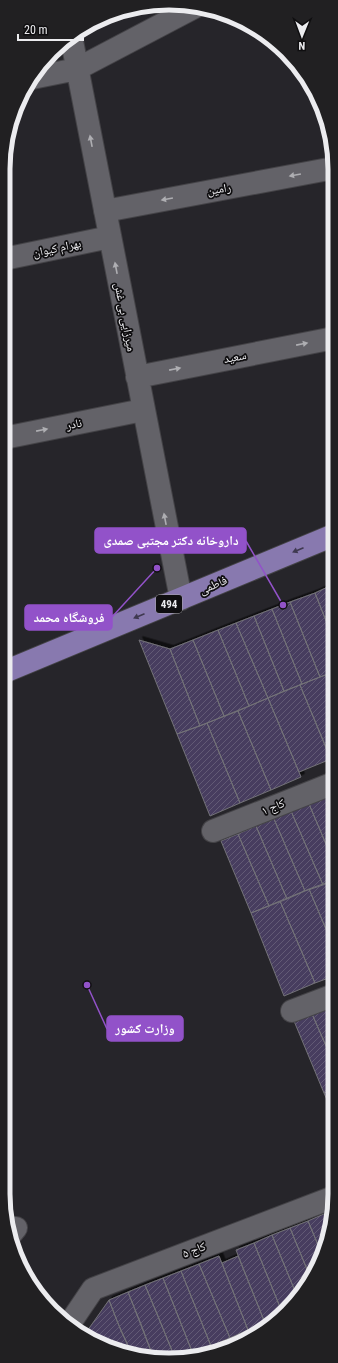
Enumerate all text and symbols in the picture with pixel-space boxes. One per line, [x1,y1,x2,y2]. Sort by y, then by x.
scale bar [18,16,83,42]
north arrow [282,16,322,56]
text: 20 m [24,23,48,37]
text: N [298,39,305,52]
one-way arrow [88,134,94,147]
one-way arrow [289,173,301,179]
street label: رامین [206,180,233,198]
one-way arrow [161,196,174,202]
street label: بهرام کیوان [32,236,83,261]
one-way arrow [112,262,118,274]
street label: میرزایی بی غش [111,281,139,353]
one-way arrow [296,341,309,347]
street label: سعید [222,348,248,366]
one-way arrow [169,366,181,372]
street label: نادر [64,416,83,433]
one-way arrow [36,427,48,433]
one-way arrow [161,513,167,526]
callout: داروخانه دکتر مجتبی صمدی [95,528,246,553]
text: داروخانه دکتر مجتبی صمدی [103,533,239,549]
one-way arrow [291,548,303,554]
street label: فاطمی [197,573,229,597]
road number: 494 [156,595,182,613]
callout: فروشگاه محمد [25,605,112,630]
text: فروشگاه محمد [34,610,104,625]
one-way arrow [132,614,144,620]
street label: کاج ۱ [259,796,287,818]
callout: وزارت کشور [107,1016,183,1041]
text: وزارت کشور [114,1021,175,1036]
street label: کاج ۵ [180,1239,208,1261]

